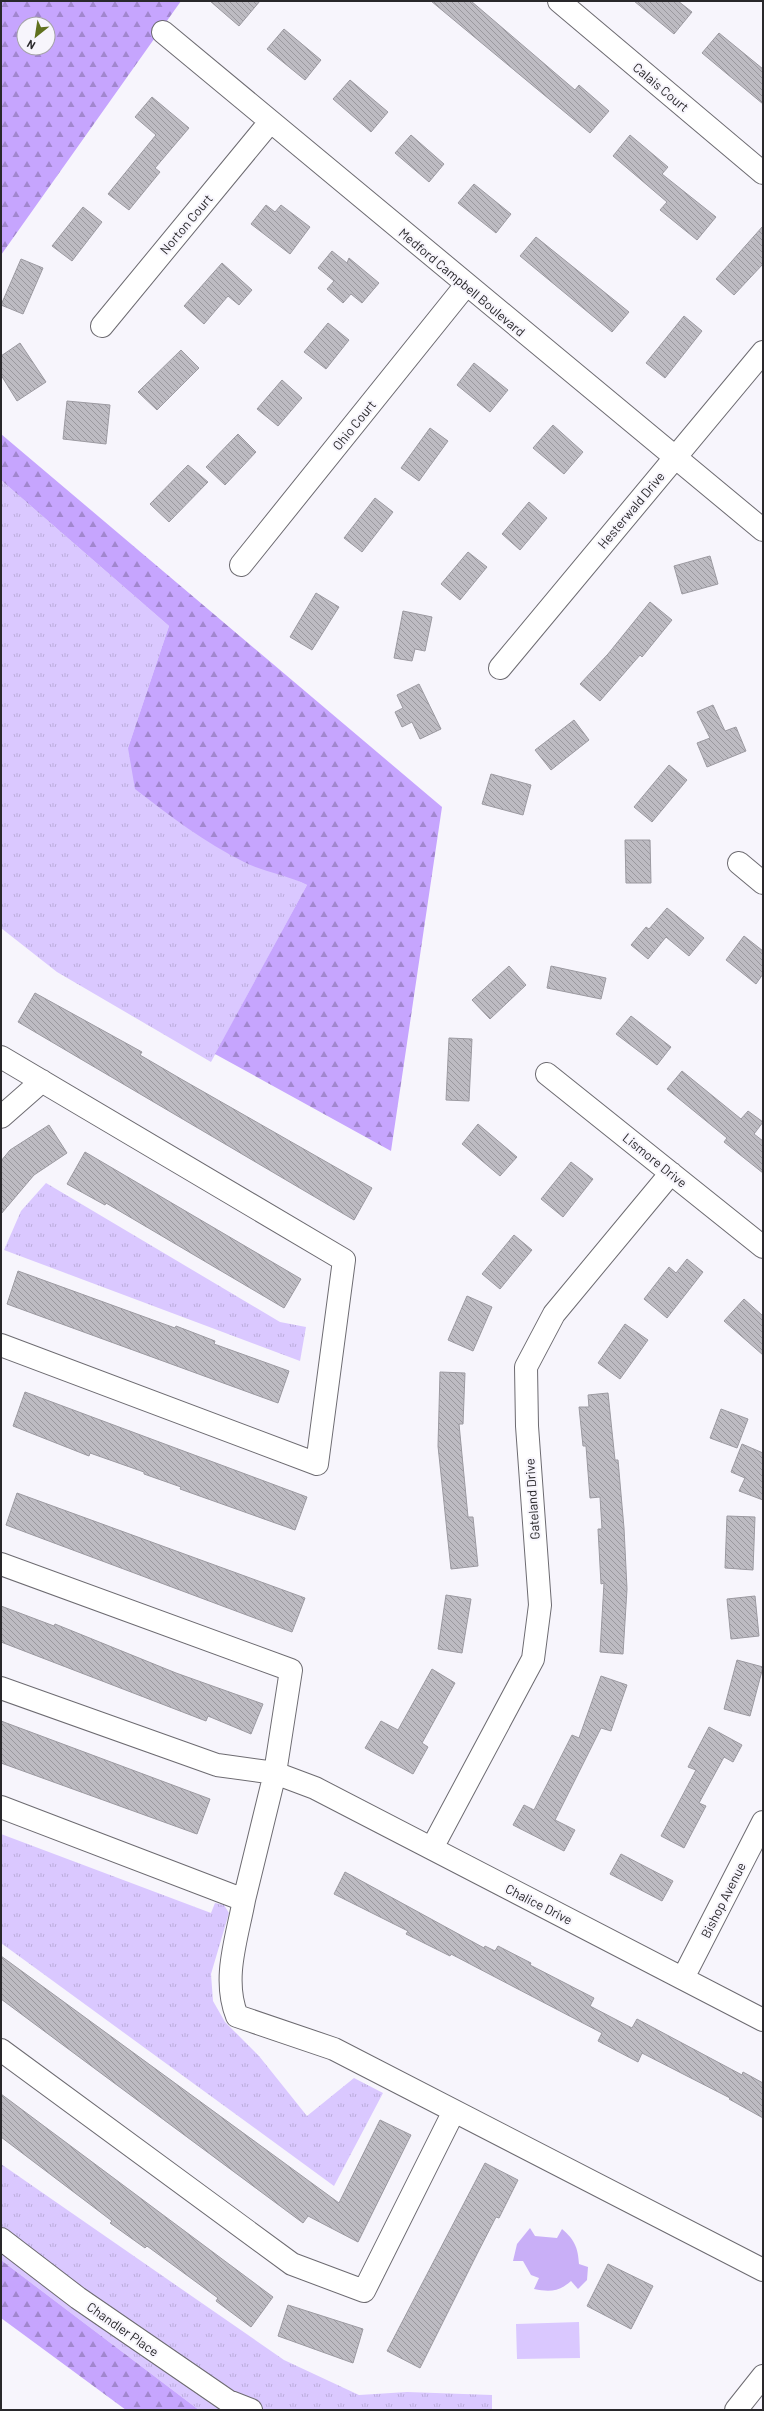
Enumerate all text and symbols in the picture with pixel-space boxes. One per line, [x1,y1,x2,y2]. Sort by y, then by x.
north arrow [16,16,56,56]
text: N [24,38,37,53]
street label: Calais Court [630,59,692,115]
street label: Norton Court [156,191,216,257]
street label: Medford Campbell Boulevard [396,224,528,340]
street label: Ohio Court [329,397,379,453]
street label: Hesterwald Drive [594,468,668,552]
street label: Lismore Drive [620,1129,690,1191]
street label: Gateland Drive [521,1458,543,1540]
street label: Bishop Avenue [697,1859,749,1941]
street label: Chalice Drive [503,1880,575,1928]
street label: Chandler Place [84,2298,162,2360]

